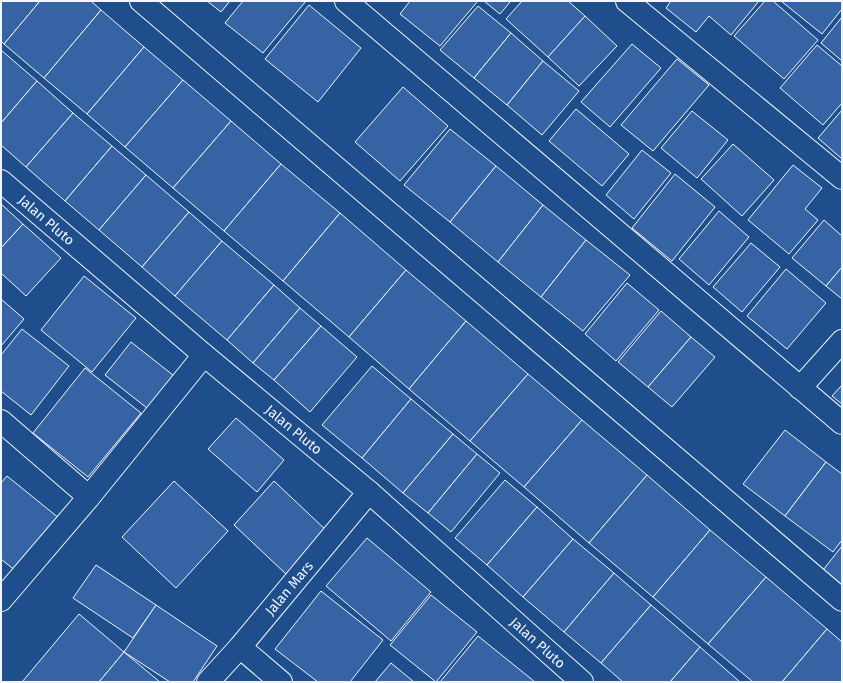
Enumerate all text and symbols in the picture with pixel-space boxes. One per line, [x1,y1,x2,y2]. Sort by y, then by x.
street label: Jalan Pluto [15,191,78,249]
street label: Jalan Pluto [262,401,326,458]
street label: Jalan Mars [261,557,317,619]
street label: Jalan Pluto [506,613,569,672]

